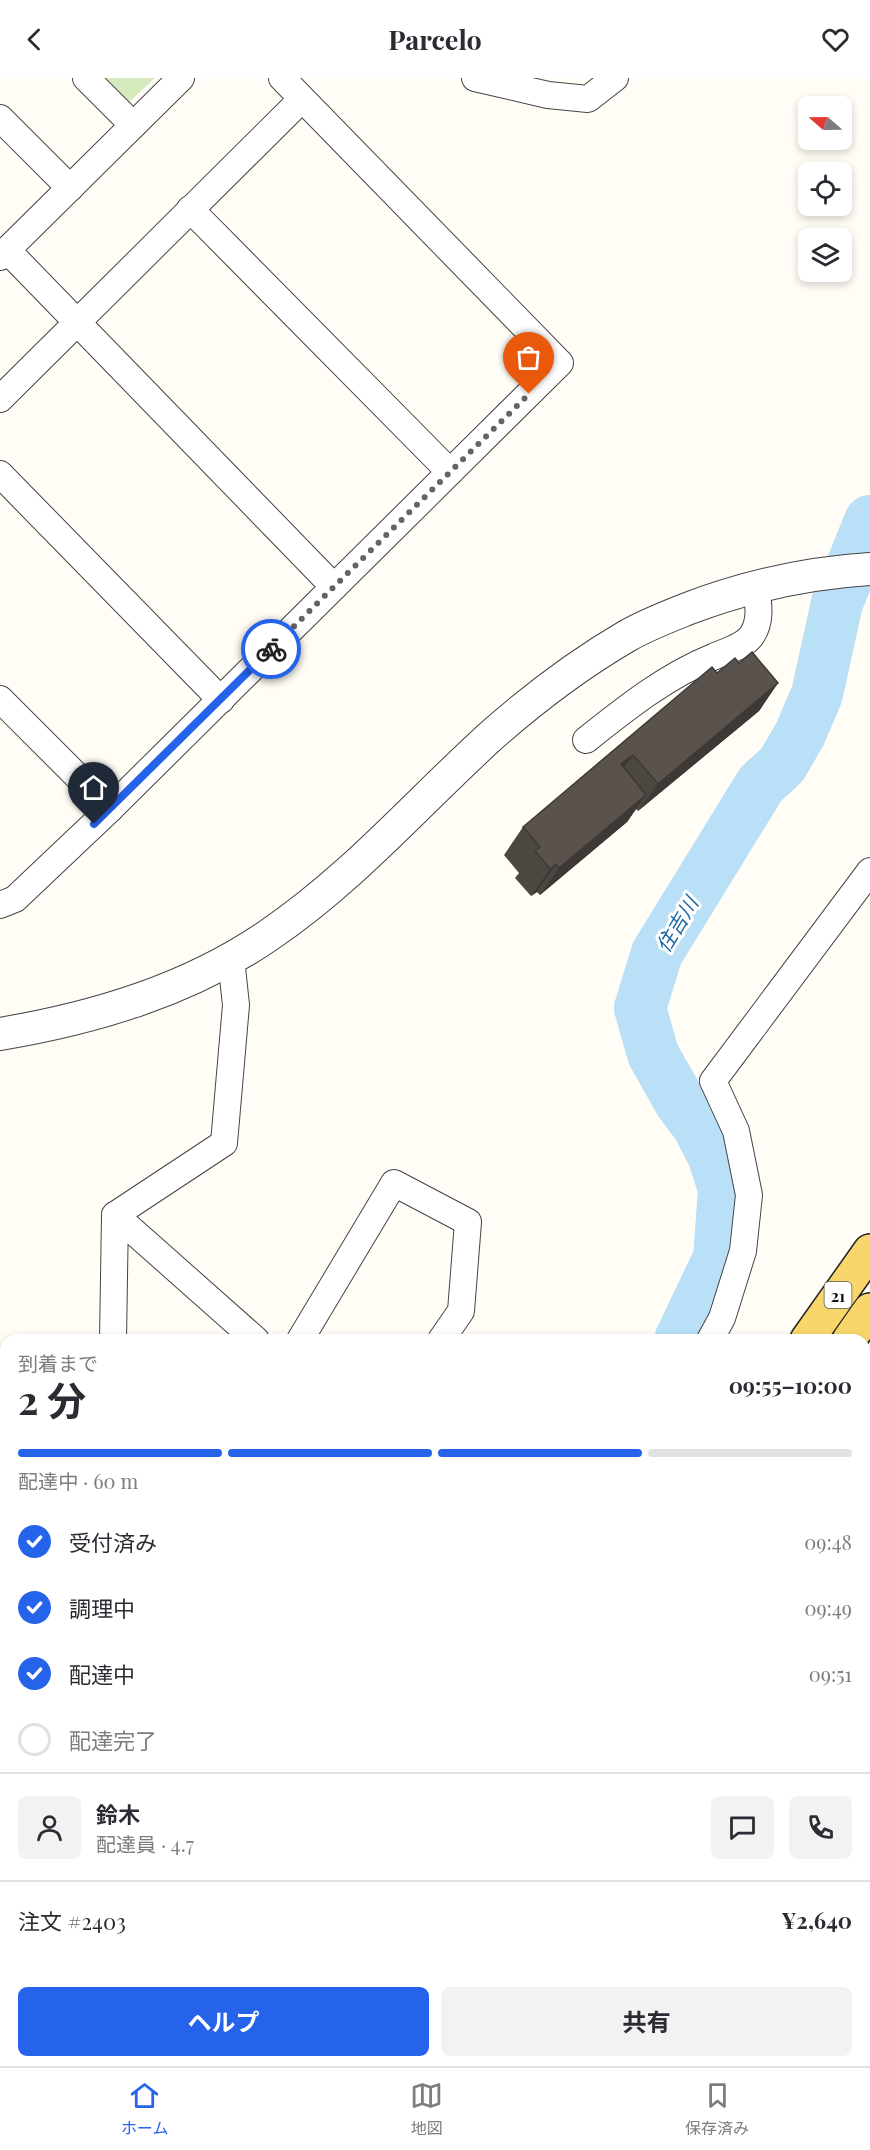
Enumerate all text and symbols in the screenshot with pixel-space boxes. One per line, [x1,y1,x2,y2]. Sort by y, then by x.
text: Parcelo [388,21,482,57]
icon: back [18,23,51,56]
icon: heart [819,23,852,56]
north arrow [798,96,852,150]
map controls [798,96,852,282]
button: locate [798,162,852,216]
button: layers [798,228,852,282]
pin [503,332,554,394]
icon: bag [512,341,545,374]
courier [241,619,301,679]
icon: bike [255,633,288,666]
pin [68,762,119,824]
icon: home [77,771,110,804]
water label: 住吉川 [649,890,704,957]
road number: 21 [824,1282,852,1308]
text: 到着まで [18,1349,98,1376]
text: 09:55–10:00 [729,1370,852,1400]
text: 2 分 [18,1373,86,1425]
text: 配達中 · 60 m [18,1467,138,1494]
icon: check [18,1525,51,1558]
text: 受付済み [69,1527,157,1557]
text: 09:48 [804,1528,852,1555]
icon: check [18,1591,51,1624]
text: 調理中 [69,1593,135,1623]
text: 09:49 [804,1594,852,1621]
icon: check [18,1657,51,1690]
text: 配達中 [69,1659,135,1689]
text: 09:51 [809,1660,852,1687]
text: 配達完了 [69,1725,157,1755]
button: person [18,1796,81,1859]
button: chat [711,1796,774,1859]
button: phone [789,1796,852,1859]
text: 鈴木 [96,1799,140,1829]
text: 配達員 · 4.7 [96,1830,194,1857]
text: ¥2,640 [781,1905,852,1935]
text: 注文 #2403 [18,1906,126,1936]
button: ヘルプ [18,1987,429,2056]
button: 共有 [441,1987,852,2056]
tab: ホーム [121,2079,168,2139]
tab: 地図 [410,2079,443,2139]
tab: 保存済み [685,2079,749,2139]

